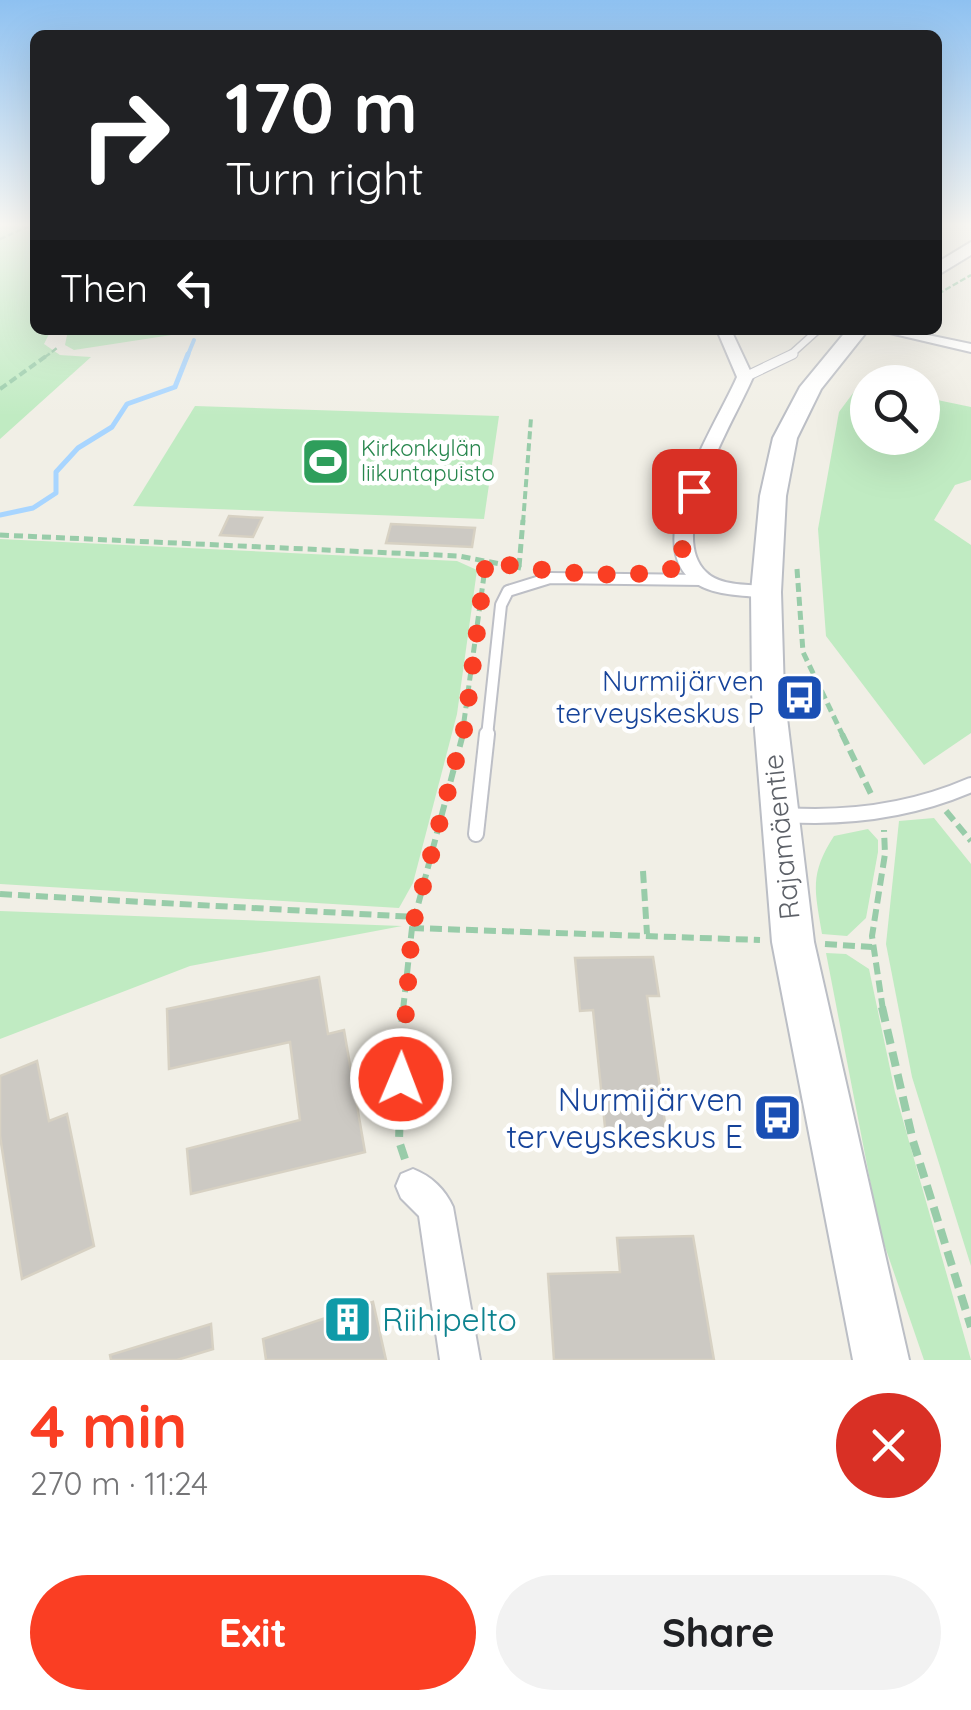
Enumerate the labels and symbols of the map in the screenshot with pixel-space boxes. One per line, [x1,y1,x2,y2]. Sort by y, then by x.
place label: Kirkonkylän liikuntapuisto [361,434,495,487]
sports icon: Kirkonkylän liikuntapuisto [300,435,352,487]
pin [652,449,737,534]
place label: Nurmijärven terveyskeskus P [556,663,764,730]
bus stop icon: Nurmijärven terveyskeskus P [773,671,825,723]
street label: Rajamäentie [754,753,807,922]
position arrow [349,1027,453,1131]
place label: Nurmijärven terveyskeskus E [506,1079,743,1156]
bus stop icon: Nurmijärven terveyskeskus E [752,1092,804,1144]
building icon: Riihipelto [321,1294,373,1346]
place label: Riihipelto [382,1299,517,1339]

